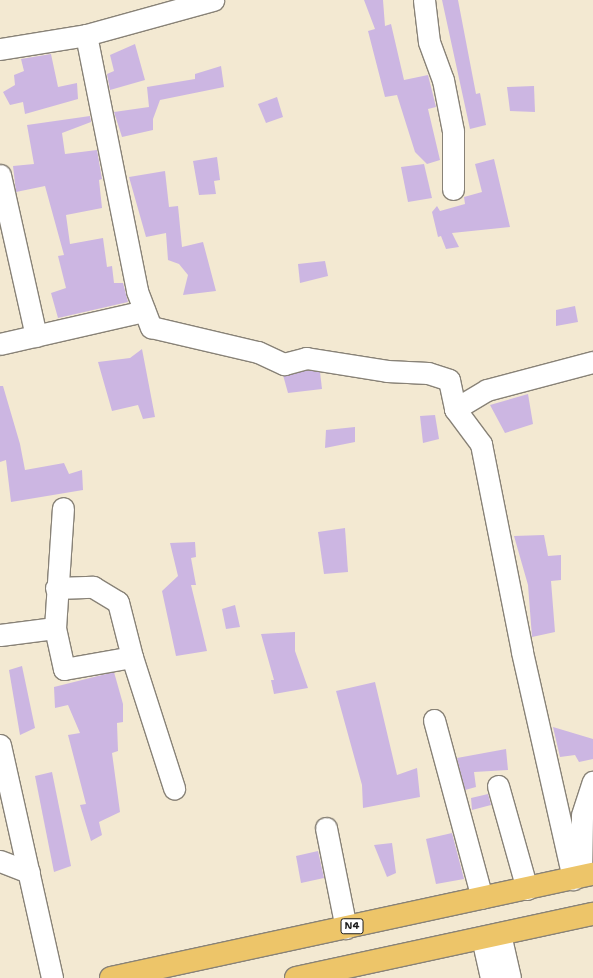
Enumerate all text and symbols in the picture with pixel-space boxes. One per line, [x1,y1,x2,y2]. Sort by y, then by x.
road number: N4 [340,918,364,934]

